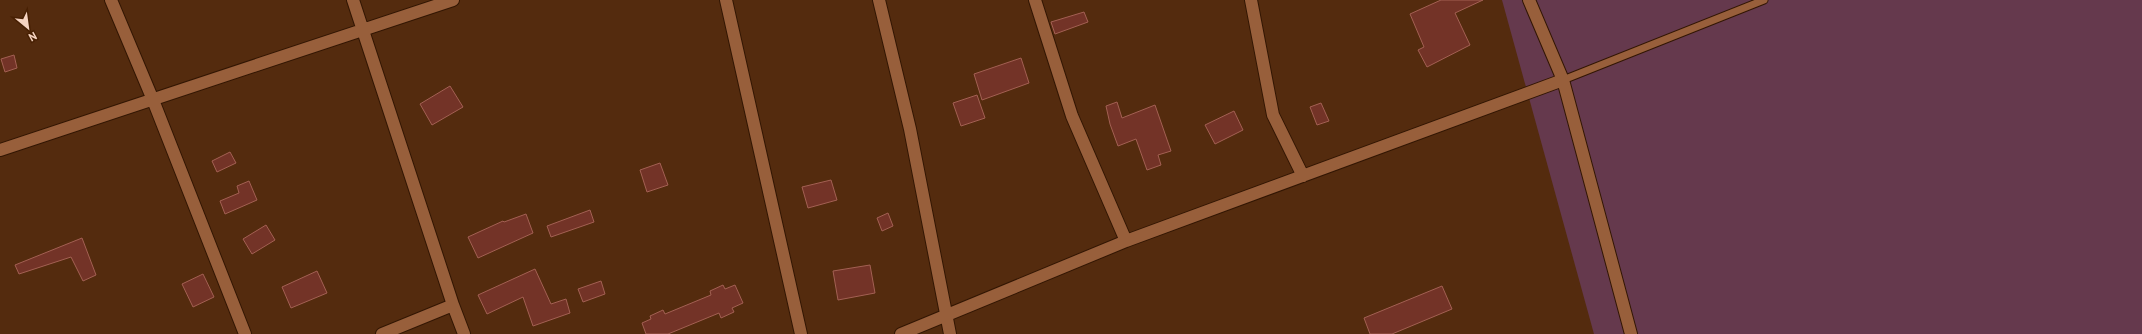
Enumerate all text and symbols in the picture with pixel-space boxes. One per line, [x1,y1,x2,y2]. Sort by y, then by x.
north arrow [8,8,48,48]
text: N [26,29,39,45]

